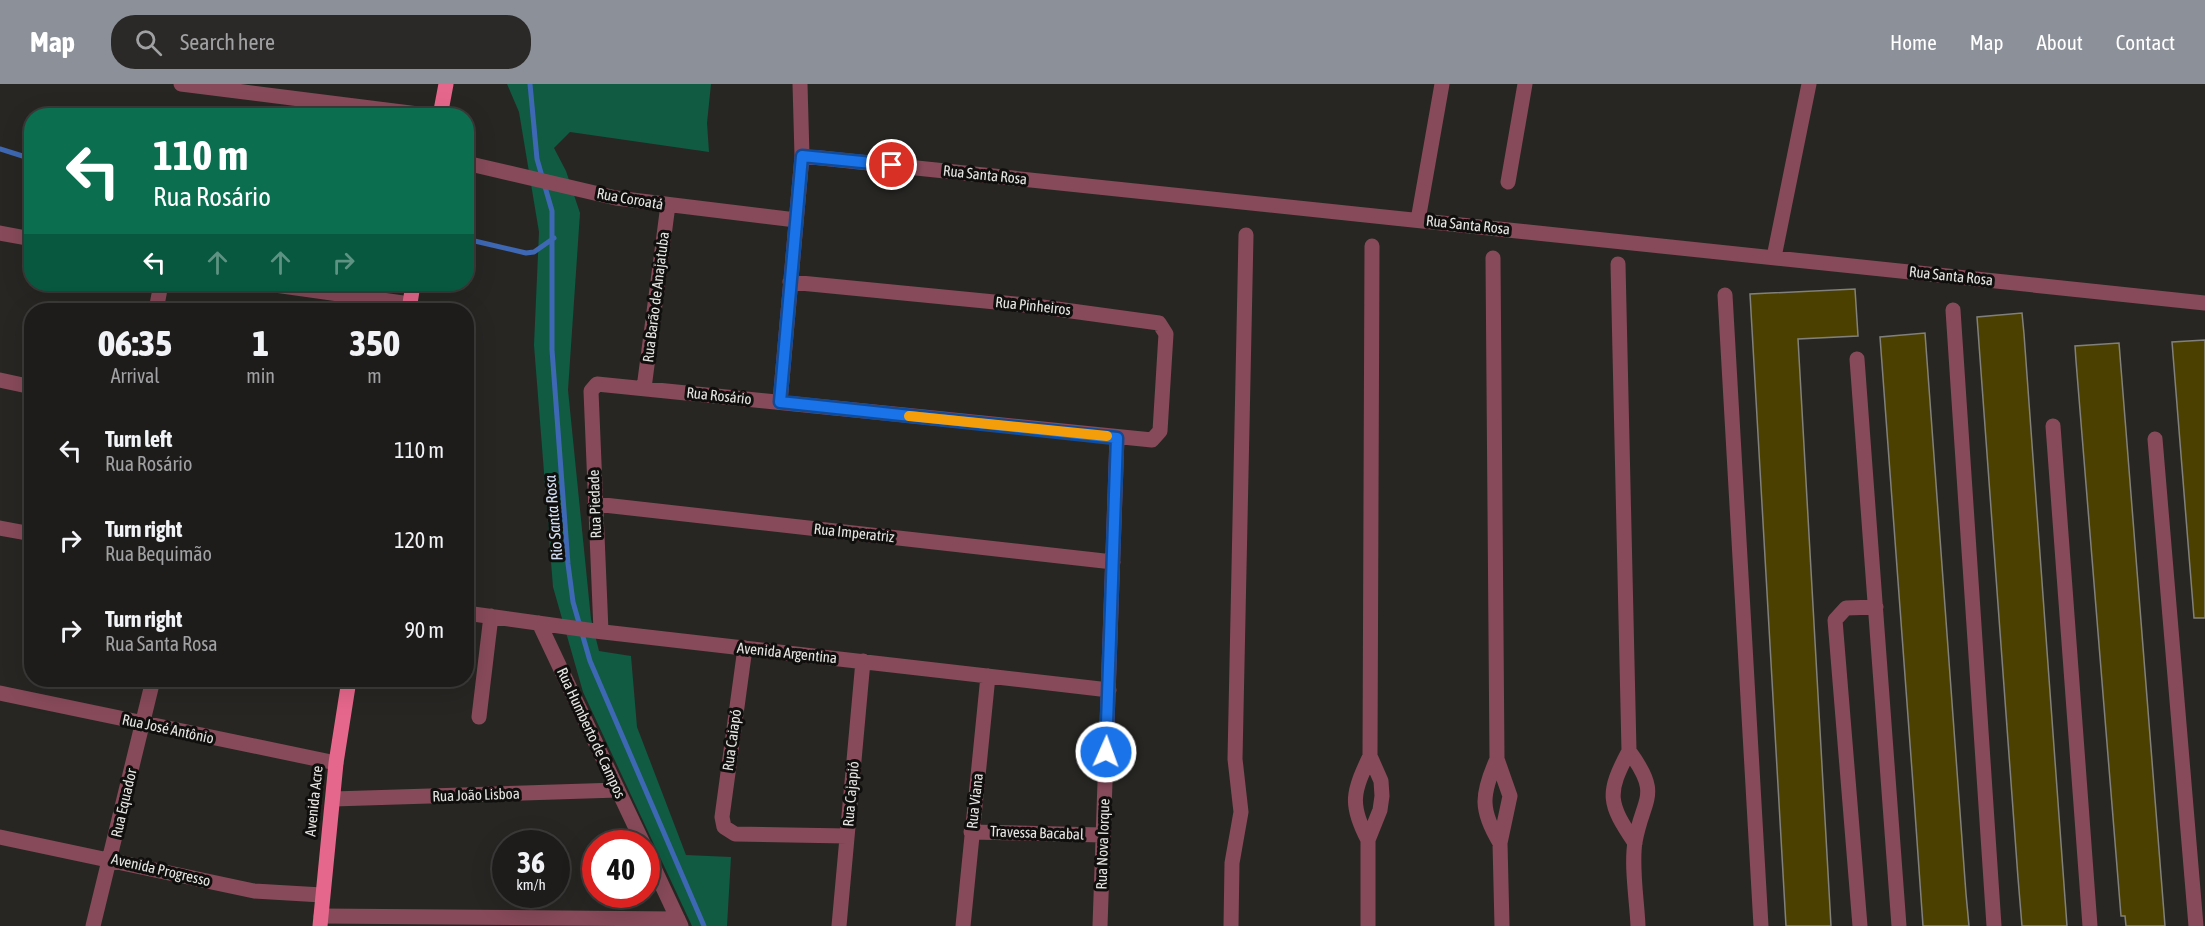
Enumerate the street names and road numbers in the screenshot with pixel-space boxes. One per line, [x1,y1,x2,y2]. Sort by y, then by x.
street label: Rua Santa Rosa [942,162,1028,187]
street label: Rua Coroatá [595,184,665,213]
street label: Rua Santa Rosa [1425,212,1511,237]
street label: Rua Barão de Anajatuba [639,231,672,363]
street label: Rua Santa Rosa [1908,263,1994,288]
street label: Rua Pinheiros [994,293,1072,318]
street label: Rua Rosário [686,384,753,407]
street label: Rua Piedade [585,469,604,539]
street label: Rua Imperatriz [813,520,896,545]
street label: Avenida Argentina [736,639,838,666]
street label: Rua Humberto de Campos [554,665,629,801]
street label: Rua Caiapó [719,708,744,772]
street label: Rua José Antônio [121,710,216,747]
street label: Rua Cajapió [839,761,862,827]
street label: Avenida Acre [301,764,326,837]
street label: Rua Equador [107,766,140,839]
street label: Rua Viana [963,772,986,830]
street label: Rua João Lisboa [432,784,520,805]
street label: Rua Nova Iorque [1092,798,1113,890]
street label: Travessa Bacabal [990,822,1084,843]
street label: Avenida Progresso [110,850,212,889]

